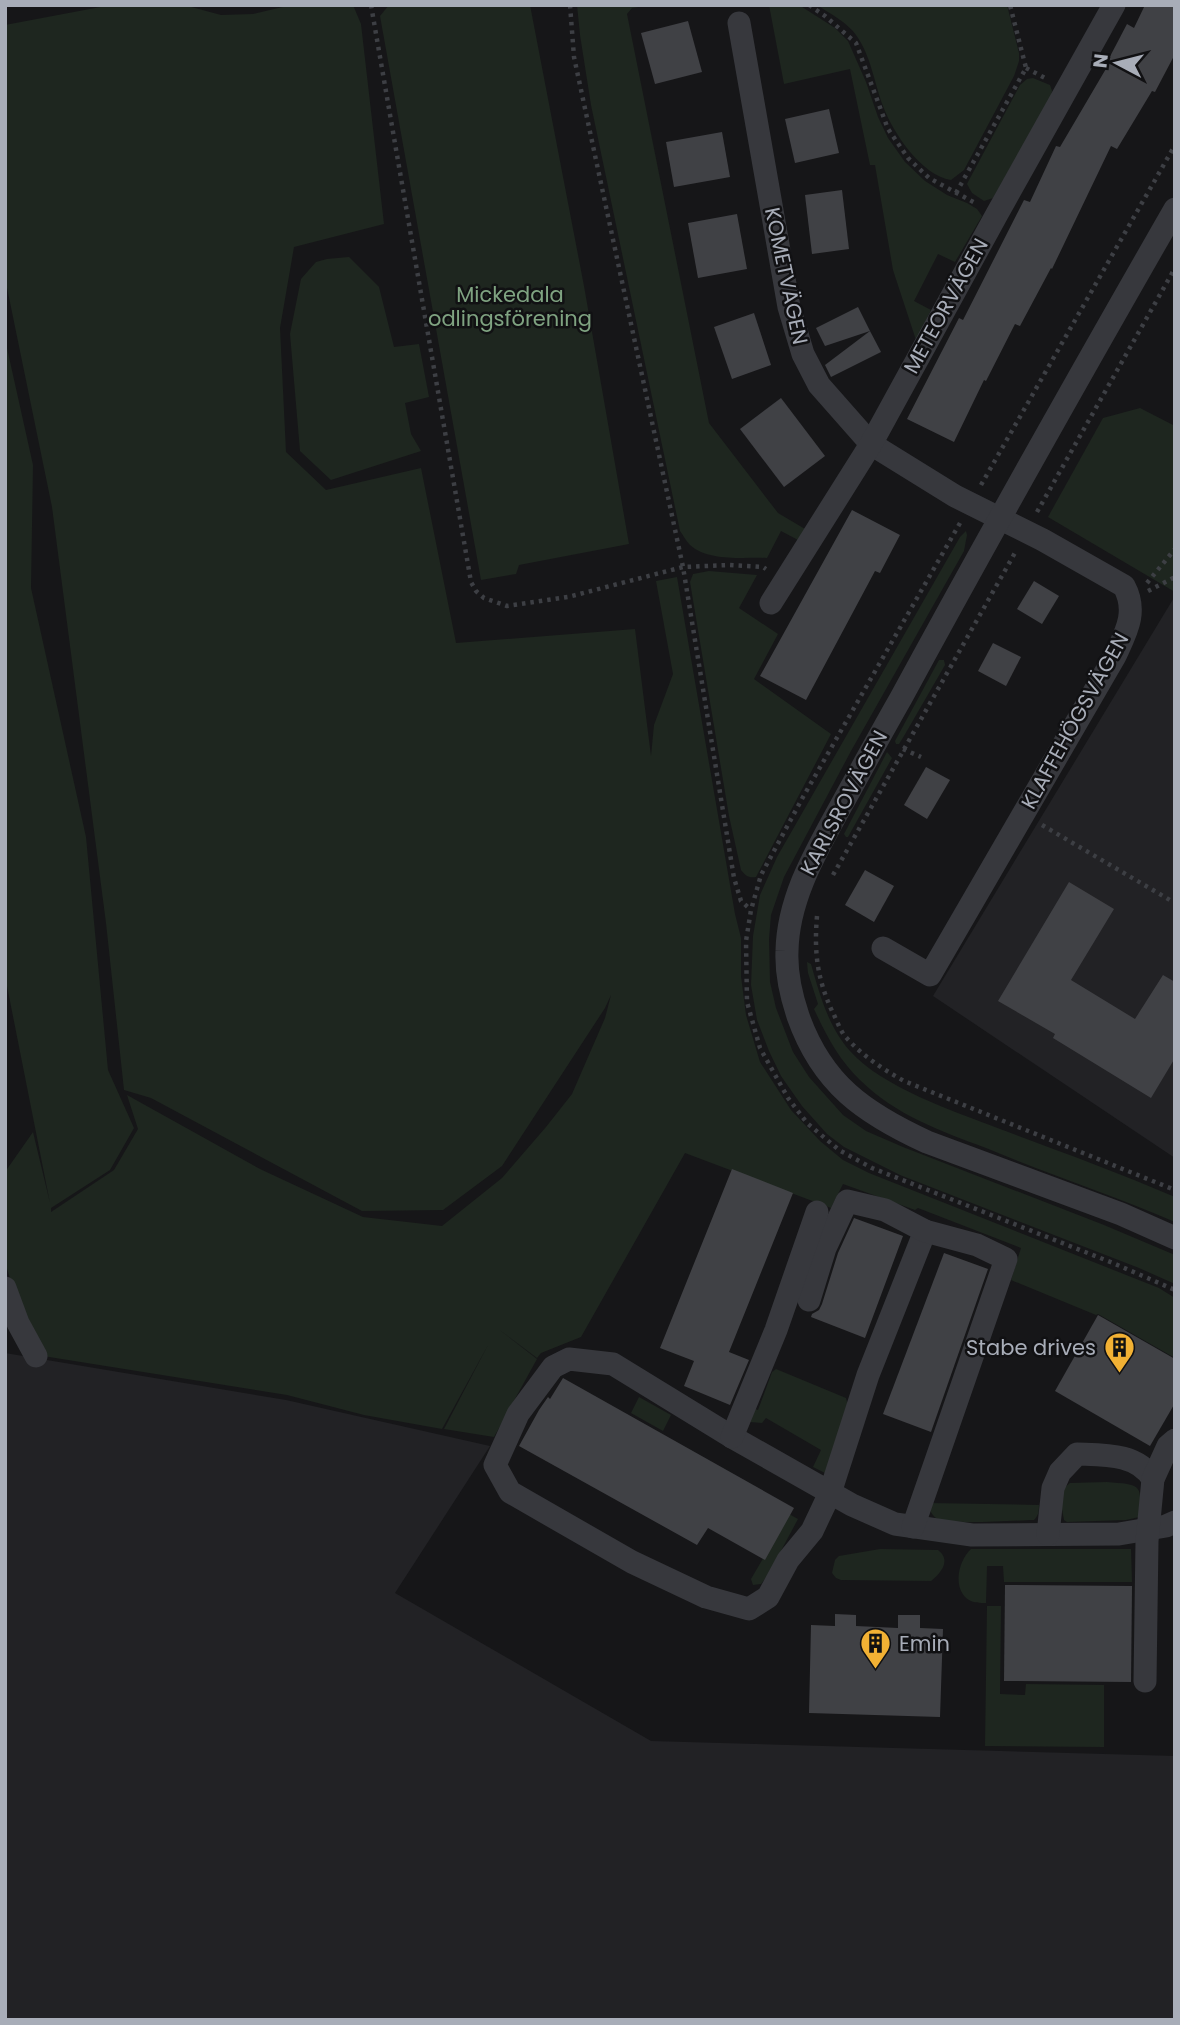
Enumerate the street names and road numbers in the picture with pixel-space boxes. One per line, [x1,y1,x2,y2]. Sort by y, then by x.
street label: KOMETVÄGEN [758,205,815,347]
street label: METEORVÄGEN [896,233,995,379]
street label: KLAFFEHÖGSVÄGEN [1014,627,1135,814]
street label: KARLSROVÄGEN [793,725,894,880]

